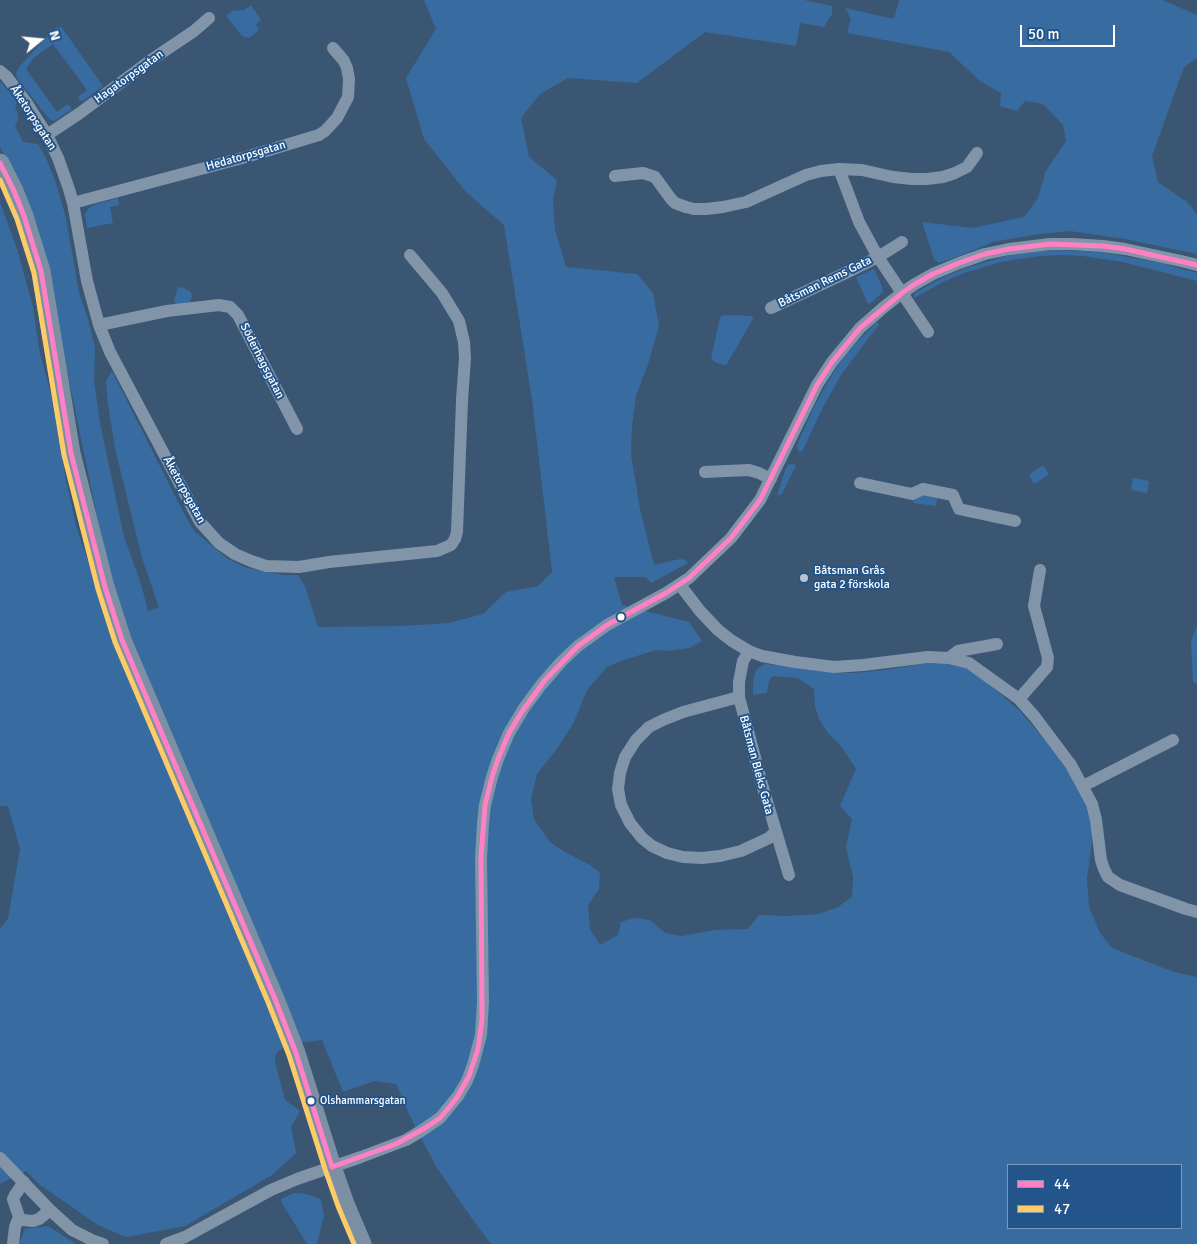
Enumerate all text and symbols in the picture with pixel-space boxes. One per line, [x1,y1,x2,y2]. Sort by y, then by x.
north arrow [15,15,65,65]
scale bar [1022,15,1117,47]
text: 50 m [1028,25,1059,43]
text: N [45,28,64,43]
street label: Hagatorpsgatan [92,47,166,107]
street label: Åketorpsgatan [7,83,59,153]
street label: Hedatorpsgatan [205,138,287,174]
street label: Båtsman Rems Gata [776,253,874,311]
street label: Söderhagsgatan [237,321,287,401]
street label: Åketorpsgatan [160,454,208,526]
place label: Båtsman Grås gata 2 förskola [814,564,890,592]
marker: Båtsman Grås gata 2 förskola [798,572,810,584]
unlabelled marker [616,612,626,622]
street label: Båtsman Bleks Gata [736,714,776,816]
place label: Olshammarsgatan [320,1094,406,1108]
marker: Olshammarsgatan [306,1096,316,1106]
legend [1007,1164,1182,1229]
text: 44 [1054,1175,1070,1193]
text: 47 [1054,1200,1070,1218]

